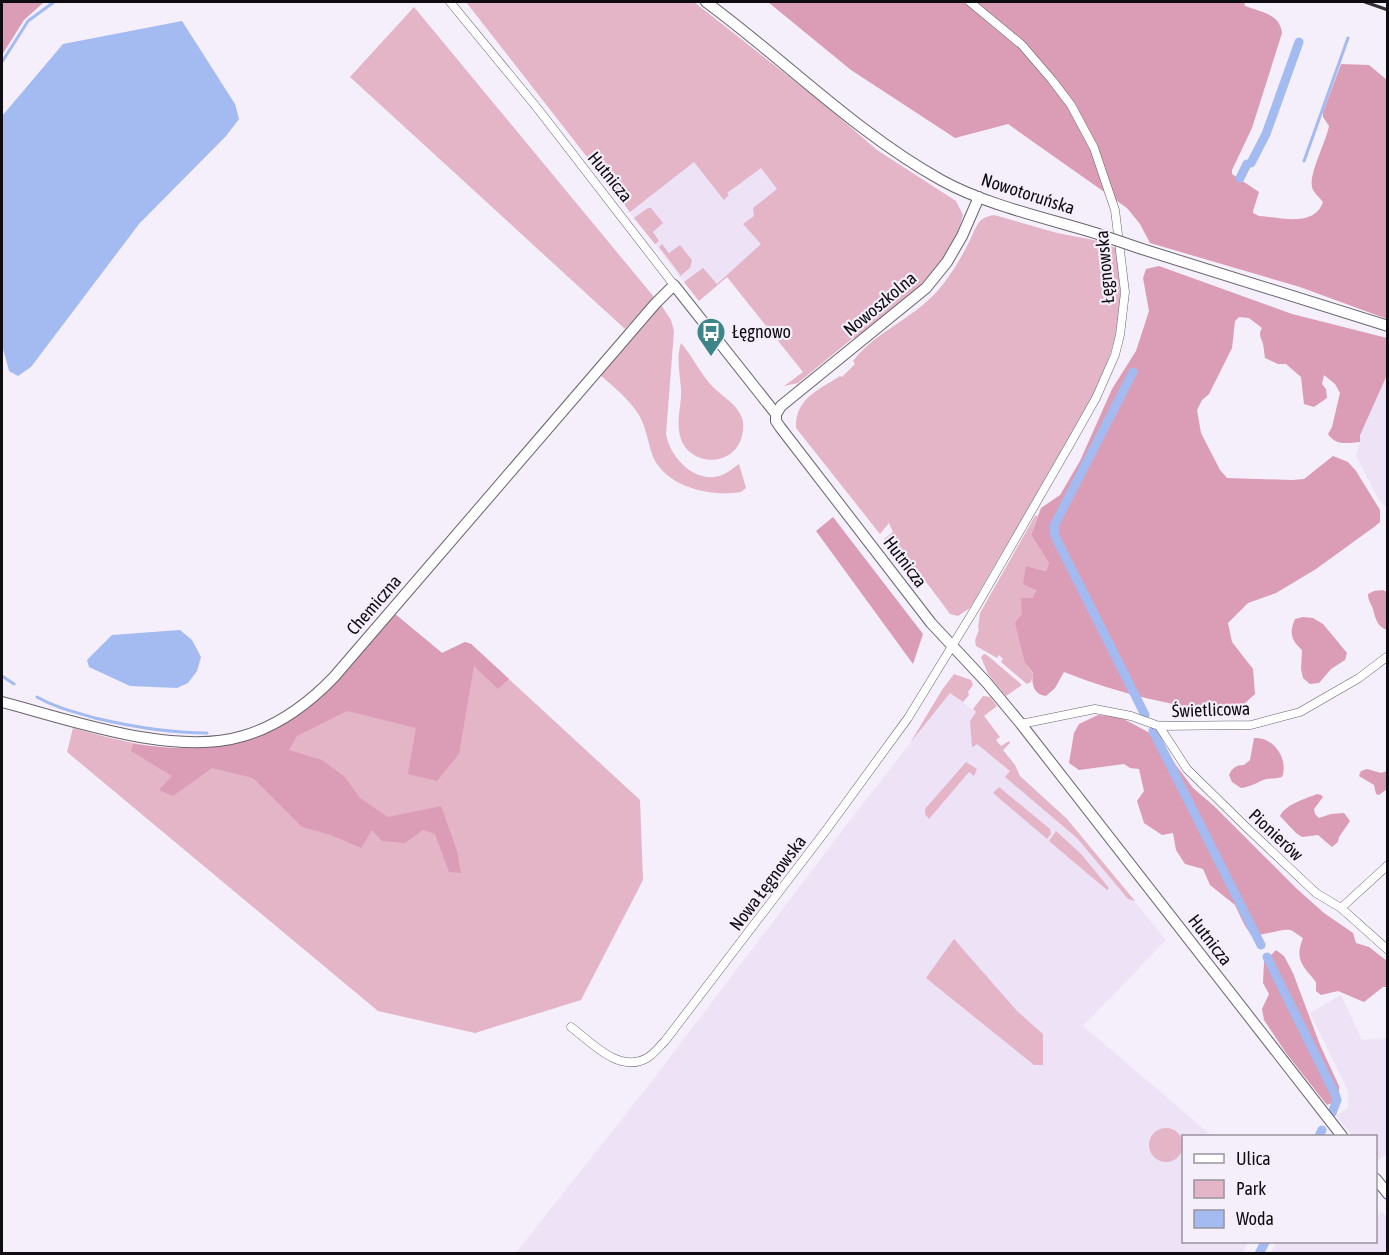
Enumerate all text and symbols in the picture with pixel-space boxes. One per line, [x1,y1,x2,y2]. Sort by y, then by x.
street label: Hutnicza [584,147,637,206]
street label: Nowotoruńska [979,169,1077,218]
street label: Łęgnowska [1091,230,1118,304]
street label: Nowoszkolna [839,267,920,340]
bus stop icon: Łęgnowo [695,316,727,358]
place label: Łęgnowo [732,321,791,342]
street label: Hutnicza [879,532,931,591]
street label: Chemiczna [342,570,405,639]
street label: Świetlicowa [1171,698,1251,721]
street label: Pionierów [1245,804,1308,865]
street label: Nowa Łęgnowska [725,831,810,934]
street label: Hutnicza [1184,910,1237,969]
legend [1182,1135,1377,1243]
text: Ulica [1236,1148,1271,1169]
text: Park [1236,1178,1266,1199]
text: Woda [1236,1208,1274,1229]

